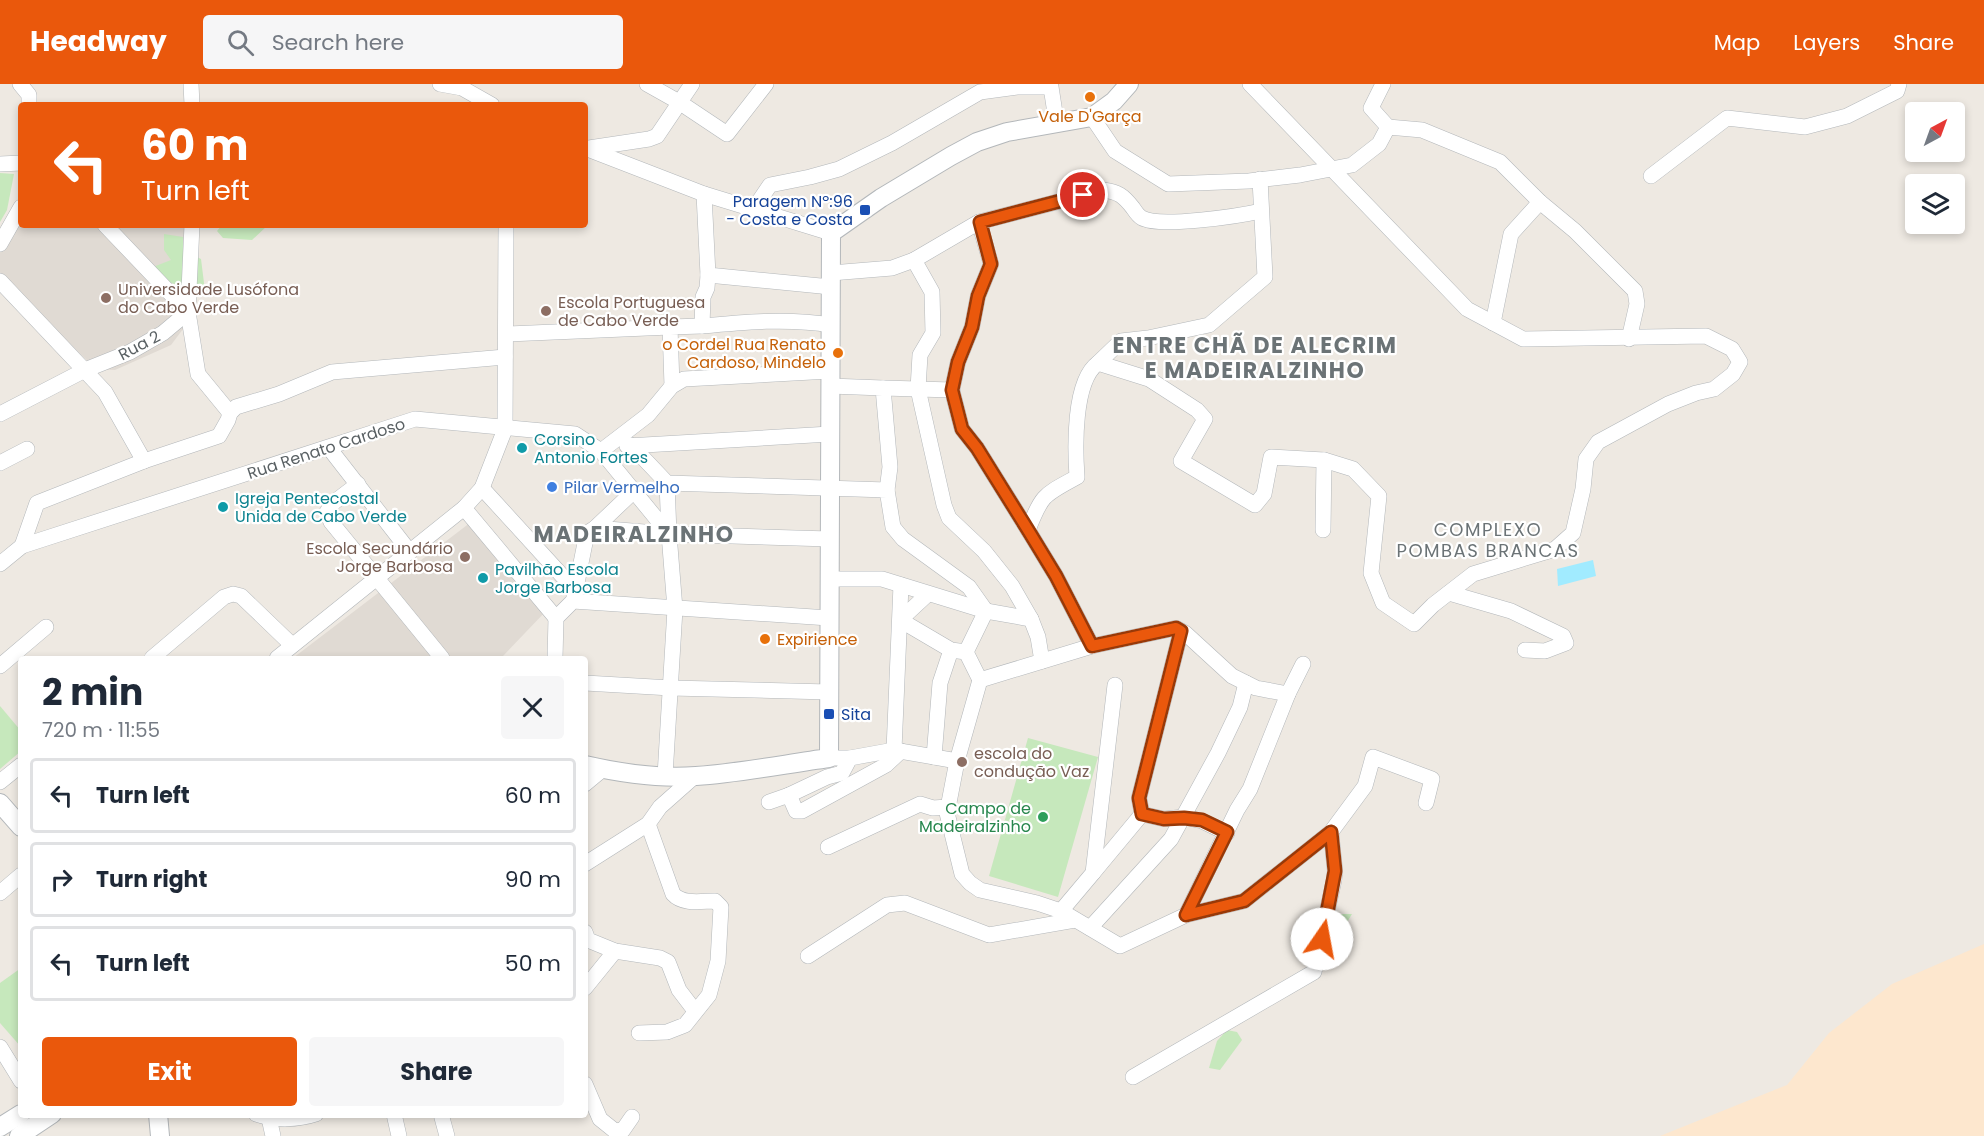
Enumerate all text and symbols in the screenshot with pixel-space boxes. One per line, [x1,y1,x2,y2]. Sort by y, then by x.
search box [203,15,623,69]
text: Headway [30,22,167,61]
icon: search [224,26,257,59]
text: Search here [272,27,404,58]
text: Map [1714,28,1760,57]
text: Layers [1793,28,1860,57]
text: Share [1893,28,1954,57]
marker: Vale D'Garça [1083,90,1097,104]
north arrow [1905,102,1965,162]
map controls [1905,102,1965,234]
place label: Vale D'Garça [1038,105,1142,128]
text: 60 m [141,116,249,175]
icon: left [42,126,120,204]
pin [1057,169,1108,220]
text: Turn left [141,172,250,209]
button: layers [1905,174,1965,234]
icon: arrive [1066,178,1099,211]
place label: Paragem Nº:96 - Costa e Costa [726,190,853,231]
marker: Paragem Nº:96 - Costa e Costa [858,203,872,217]
place label: Universidade Lusófona do Cabo Verde [118,278,299,319]
marker: Universidade Lusófona do Cabo Verde [99,291,113,305]
place label: Escola Portuguesa de Cabo Verde [558,291,705,332]
marker: Escola Portuguesa de Cabo Verde [539,304,553,318]
street label: Rua 2 [114,325,164,366]
district label: ENTRE CHÃ DE ALECRIM E MADEIRALZINHO [1112,330,1398,386]
place label: o Cordel Rua Renato Cardoso, Mindelo [662,333,826,374]
marker: o Cordel Rua Renato Cardoso, Mindelo [831,346,845,360]
street label: Rua Renato Cardoso [244,412,408,485]
place label: Corsino Antonio Fortes [534,428,648,469]
marker: Corsino Antonio Fortes [515,441,529,455]
place label: Pilar Vermelho [564,476,680,499]
marker: Pilar Vermelho [545,480,559,494]
place label: Igreja Pentecostal Unida de Cabo Verde [235,487,407,528]
marker: Igreja Pentecostal Unida de Cabo Verde [216,500,230,514]
district label: COMPLEXO POMBAS BRANCAS [1397,517,1579,563]
district label: MADEIRALZINHO [534,519,734,550]
place label: Escola Secundário Jorge Barbosa [306,537,453,578]
marker: Escola Secundário Jorge Barbosa [458,550,472,564]
place label: Pavilhão Escola Jorge Barbosa [495,558,619,599]
marker: Pavilhão Escola Jorge Barbosa [476,571,490,585]
place label: Expirience [777,628,857,651]
marker: Expirience [758,632,772,646]
text: 2 min [42,667,143,718]
button: close [501,676,564,739]
place label: Sita [841,703,871,726]
marker: Sita [822,707,836,721]
text: 720 m · 11:55 [42,716,160,744]
place label: escola do condução Vaz [974,742,1089,783]
marker: escola do condução Vaz [955,755,969,769]
icon: left [45,779,78,812]
text: Turn left [96,780,190,811]
text: 60 m [505,780,561,811]
place label: Campo de Madeiralzinho [919,797,1031,838]
marker: Campo de Madeiralzinho [1036,810,1050,824]
icon: right [45,863,78,896]
text: Turn right [96,864,207,895]
text: 90 m [505,864,561,895]
position arrow [1290,907,1354,971]
icon: left [45,947,78,980]
text: Turn left [96,948,190,979]
text: 50 m [505,948,561,979]
button: Exit [42,1037,297,1106]
button: Share [309,1037,564,1106]

